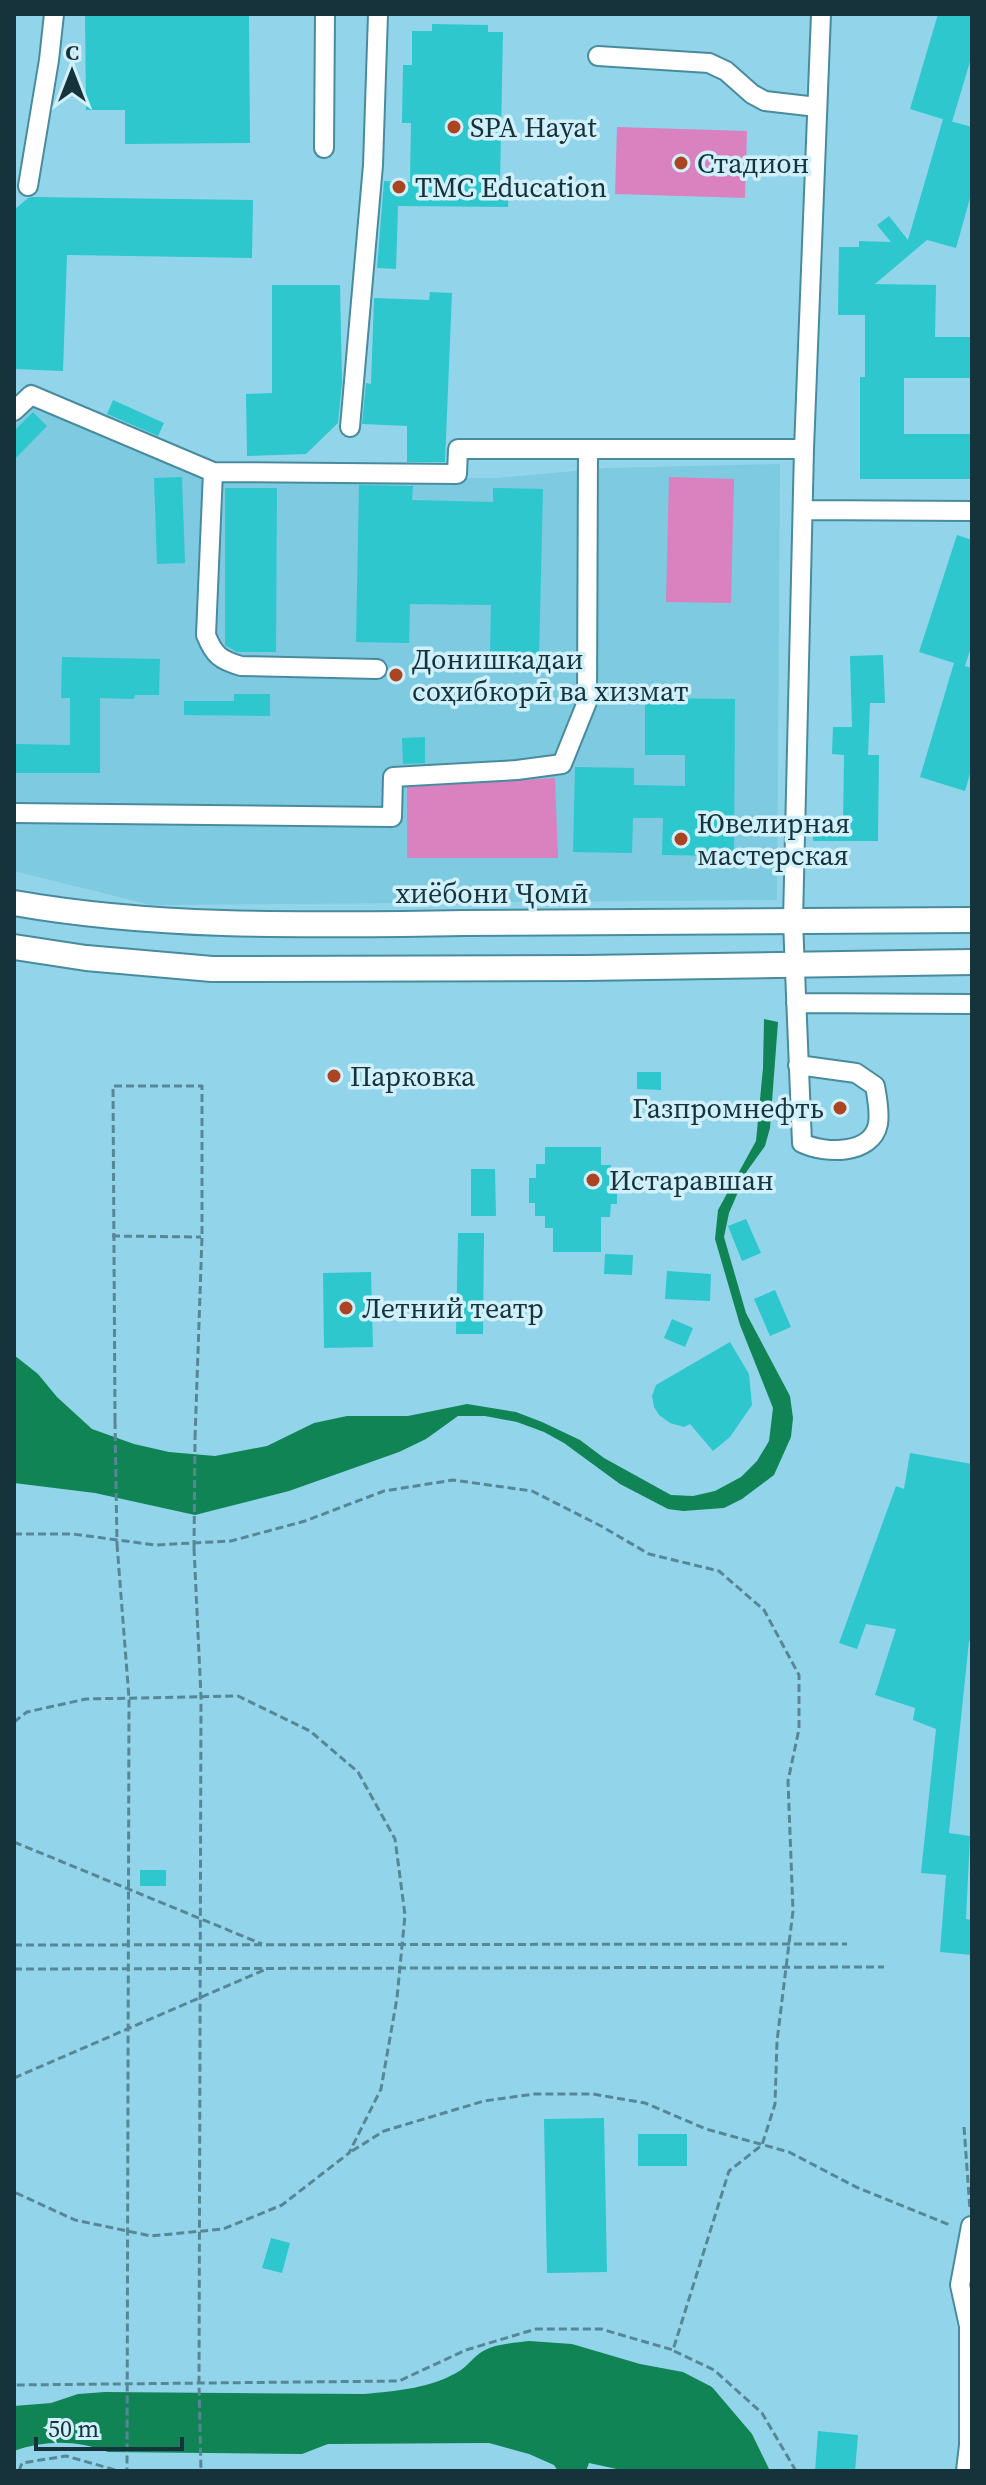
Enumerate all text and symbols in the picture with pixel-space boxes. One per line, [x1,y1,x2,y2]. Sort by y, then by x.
north arrow [32,32,112,112]
text: С [65,37,79,67]
place label: SPA Hayat [470,108,598,146]
marker: SPA Hayat [445,118,463,136]
place label: Стадион [697,144,809,182]
marker: Стадион [672,154,690,172]
place label: TMC Education [415,168,607,206]
marker: TMC Education [390,178,408,196]
place label: Донишкадаи соҳибкорӣ ва хизмат [412,640,689,710]
marker: Донишкадаи соҳибкорӣ ва хизмат [387,666,405,684]
place label: Ювелирная мастерская [697,804,850,874]
marker: Ювелирная мастерская [672,830,690,848]
street label: хиёбони Ҷомӣ [395,874,589,912]
place label: Парковка [350,1057,476,1095]
marker: Парковка [325,1067,343,1085]
place label: Газпромнефть [632,1089,824,1127]
marker: Газпромнефть [831,1099,849,1117]
place label: Истаравшан [609,1161,774,1199]
marker: Истаравшан [584,1171,602,1189]
place label: Летний театр [362,1289,544,1327]
marker: Летний театр [337,1299,355,1317]
scale bar [36,2401,182,2451]
text: 50 m [48,2412,99,2445]

